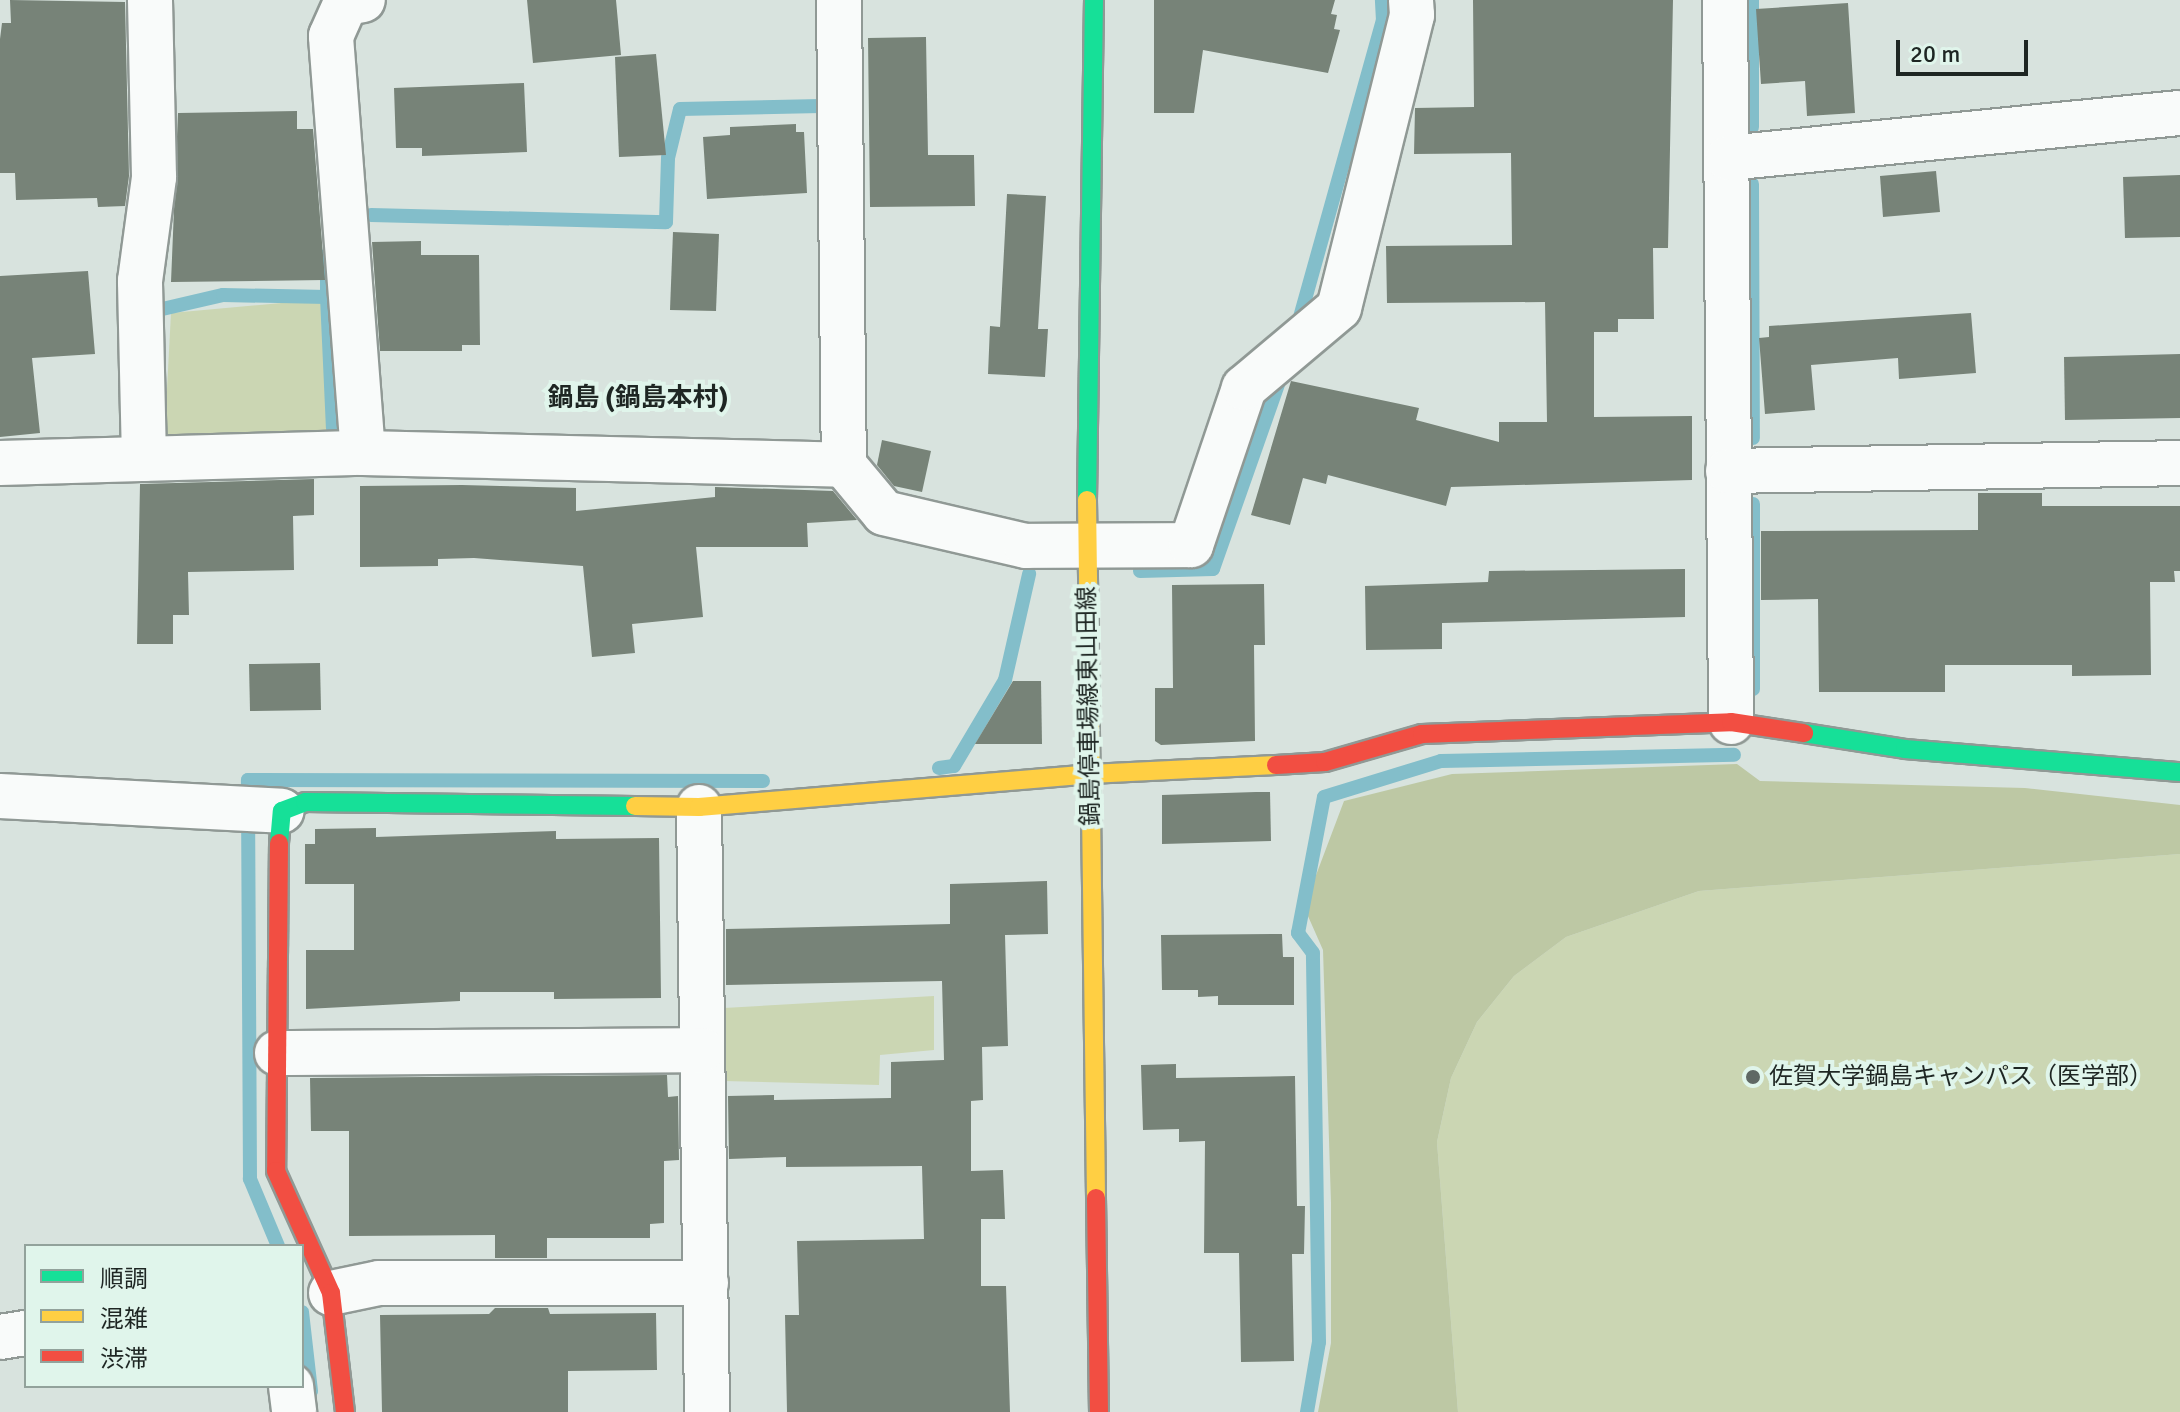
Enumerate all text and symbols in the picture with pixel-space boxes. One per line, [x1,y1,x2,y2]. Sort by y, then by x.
scale bar [1900,24,2032,74]
text: 20 m [1910,39,1960,69]
district label: 鍋島 (鍋島本村) [547,383,729,415]
street label: 鍋島停車場線東山田線 [1073,586,1105,826]
place label: 佐賀大学鍋島キャンパス（医学部） [1769,1063,2153,1091]
marker: 佐賀大学鍋島キャンパス（医学部） [1744,1068,1762,1086]
legend [24,1244,304,1388]
text: 順調 [100,1264,148,1294]
text: 混雑 [100,1304,148,1334]
text: 渋滞 [100,1344,148,1374]

